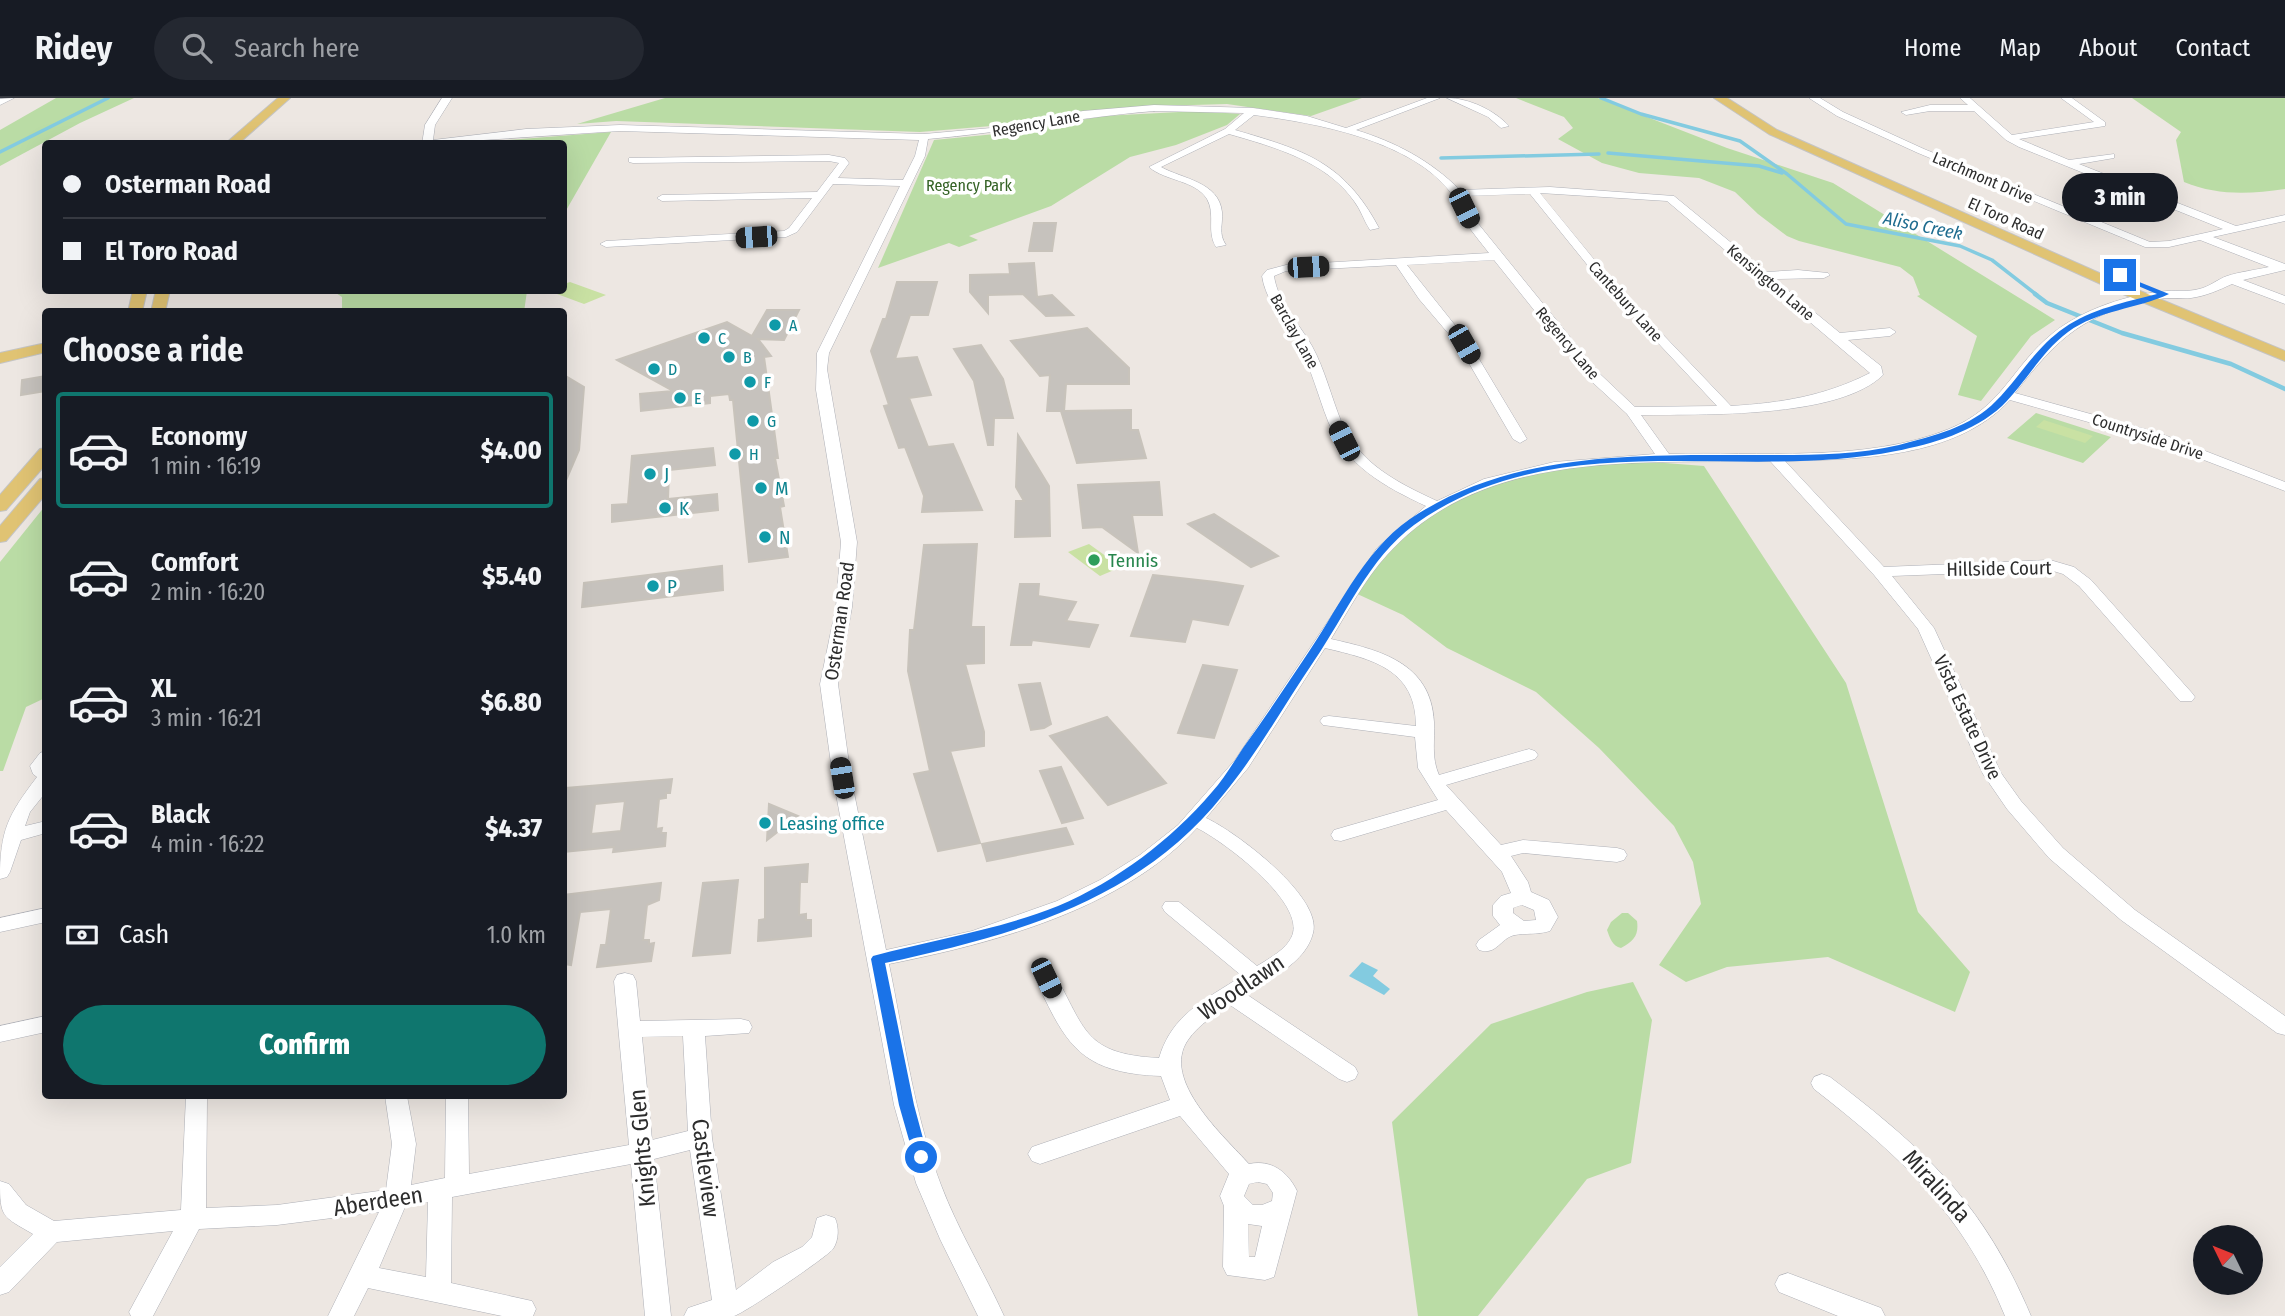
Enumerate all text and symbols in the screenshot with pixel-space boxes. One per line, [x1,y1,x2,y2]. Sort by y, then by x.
search box [154,17,644,80]
text: Ridey [35,28,112,68]
icon: search [178,29,216,67]
text: Search here [234,33,360,64]
text: Home [1904,34,1961,62]
text: Map [1999,34,2041,62]
text: About [2079,34,2137,62]
text: Contact [2175,34,2250,62]
street label: Regency Lane [991,106,1082,141]
street label: Larchmont Drive [1930,148,2036,207]
text: Osterman Road [105,169,271,200]
callout: 3 min [2062,174,2178,222]
park label: Regency Park [926,176,1013,195]
text: 3 min [2094,183,2146,211]
car [1446,185,1483,231]
street label: El Toro Road [1965,193,2047,244]
water label: Aliso Creek [1880,207,1965,245]
car [735,225,778,249]
text: El Toro Road [105,236,238,267]
street label: Kensington Lane [1723,240,1818,324]
car [1287,255,1330,279]
street label: Cantebury Lane [1585,257,1667,346]
route end [2104,259,2136,291]
street label: Barclay Lane [1266,291,1323,372]
street label: Regency Lane [1532,303,1604,384]
place label: A [789,316,798,335]
marker: A [767,317,783,333]
car [1445,321,1484,367]
place label: C [718,329,726,348]
marker: C [696,330,712,346]
text: Choose a ride [63,331,244,369]
place label: B [743,348,752,367]
marker: B [721,349,737,365]
place label: D [668,360,677,379]
marker: D [646,361,662,377]
place label: F [764,373,771,392]
marker: F [742,374,758,390]
place label: E [694,389,702,408]
marker: E [672,390,688,406]
street label: Countryside Drive [2090,410,2206,463]
place label: G [767,412,776,431]
marker: G [745,413,761,429]
car [1326,418,1363,464]
icon: car [67,419,130,482]
text: Economy [151,421,247,452]
text: $4.00 [481,435,542,466]
place label: H [749,445,759,464]
marker: H [727,446,743,462]
text: 1 min · 16:19 [151,452,261,480]
place label: J [664,463,669,486]
marker: J [642,466,658,482]
place label: M [775,477,789,500]
marker: M [753,480,769,496]
place label: K [679,497,690,520]
marker: K [657,500,673,516]
place label: N [779,526,791,549]
marker: N [757,529,773,545]
icon: car [67,545,130,608]
text: Comfort [151,547,239,578]
place label: Tennis [1108,549,1158,572]
marker: Tennis [1086,552,1102,568]
street label: Hillside Court [1946,556,2053,581]
street label: Osterman Road [820,560,859,682]
text: $5.40 [482,561,542,592]
place label: P [667,575,677,598]
text: 2 min · 16:20 [151,578,265,606]
marker: P [645,578,661,594]
street label: Vista Estate Drive [1929,651,2006,783]
icon: car [67,671,130,734]
text: XL [151,673,177,704]
text: $6.80 [481,687,542,718]
text: 3 min · 16:21 [151,704,262,732]
car [829,756,856,800]
icon: car [67,797,130,860]
text: Black [151,799,210,830]
place label: Leasing office [779,812,885,835]
text: $4.37 [485,813,542,844]
marker: Leasing office [757,815,773,831]
text: 4 min · 16:22 [151,830,264,858]
icon: cash [63,916,101,954]
text: Cash [119,919,169,950]
text: 1.0 km [487,921,546,949]
street label: Woodlawn [1193,948,1289,1026]
car [1028,955,1065,1001]
button: Confirm [63,1005,546,1085]
street label: Knights Glen [623,1088,661,1208]
street label: Castleview [686,1117,726,1219]
route start [905,1141,937,1173]
street label: Miralinda [1897,1144,1977,1228]
street label: Aberdeen [331,1180,425,1222]
north arrow [2193,1225,2263,1295]
map controls [2193,1225,2263,1295]

